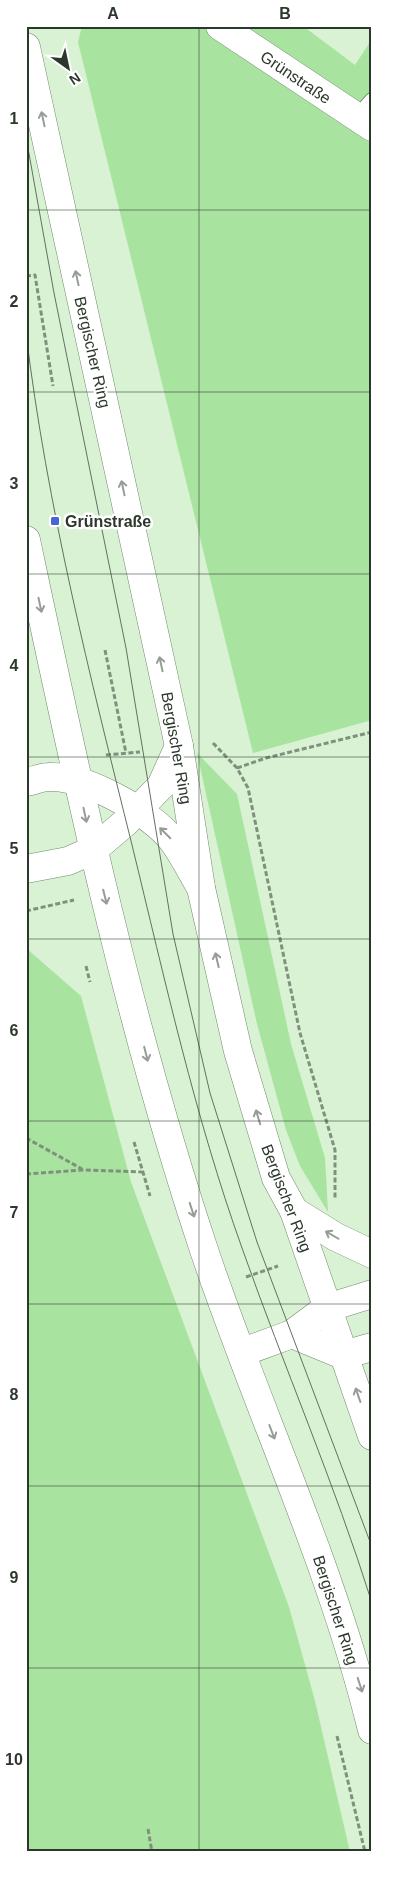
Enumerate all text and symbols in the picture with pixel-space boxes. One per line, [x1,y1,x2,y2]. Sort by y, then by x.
text: A [107,5,119,22]
text: B [279,5,291,22]
north arrow [42,42,92,92]
street label: Grünstraße [257,48,334,107]
text: N [66,69,84,88]
text: 1 [10,110,19,127]
one-way arrow [38,111,47,127]
one-way arrow [72,270,81,286]
text: 2 [10,293,19,310]
street label: Bergischer Ring [71,295,114,409]
text: 3 [10,475,19,492]
one-way arrow [118,480,127,496]
place label: Grünstraße [65,513,151,530]
marker: Grünstraße [49,515,61,527]
one-way arrow [36,597,45,613]
one-way arrow [156,656,165,672]
text: 4 [10,657,19,674]
street label: Bergischer Ring [158,691,195,806]
one-way arrow [81,807,91,823]
one-way arrow [158,827,171,839]
text: 5 [10,840,19,857]
one-way arrow [101,888,110,904]
one-way arrow [212,953,221,969]
text: 6 [10,1022,19,1039]
one-way arrow [141,1046,151,1062]
one-way arrow [252,1110,262,1126]
street label: Bergischer Ring [258,1142,315,1254]
one-way arrow [187,1202,197,1218]
text: 7 [10,1204,19,1221]
one-way arrow [325,1229,339,1239]
text: 8 [10,1386,19,1403]
one-way arrow [353,1388,362,1403]
one-way arrow [268,1424,277,1439]
street label: Bergischer Ring [310,1553,361,1667]
text: 9 [10,1569,19,1586]
one-way arrow [355,1676,365,1692]
text: 10 [5,1751,23,1768]

